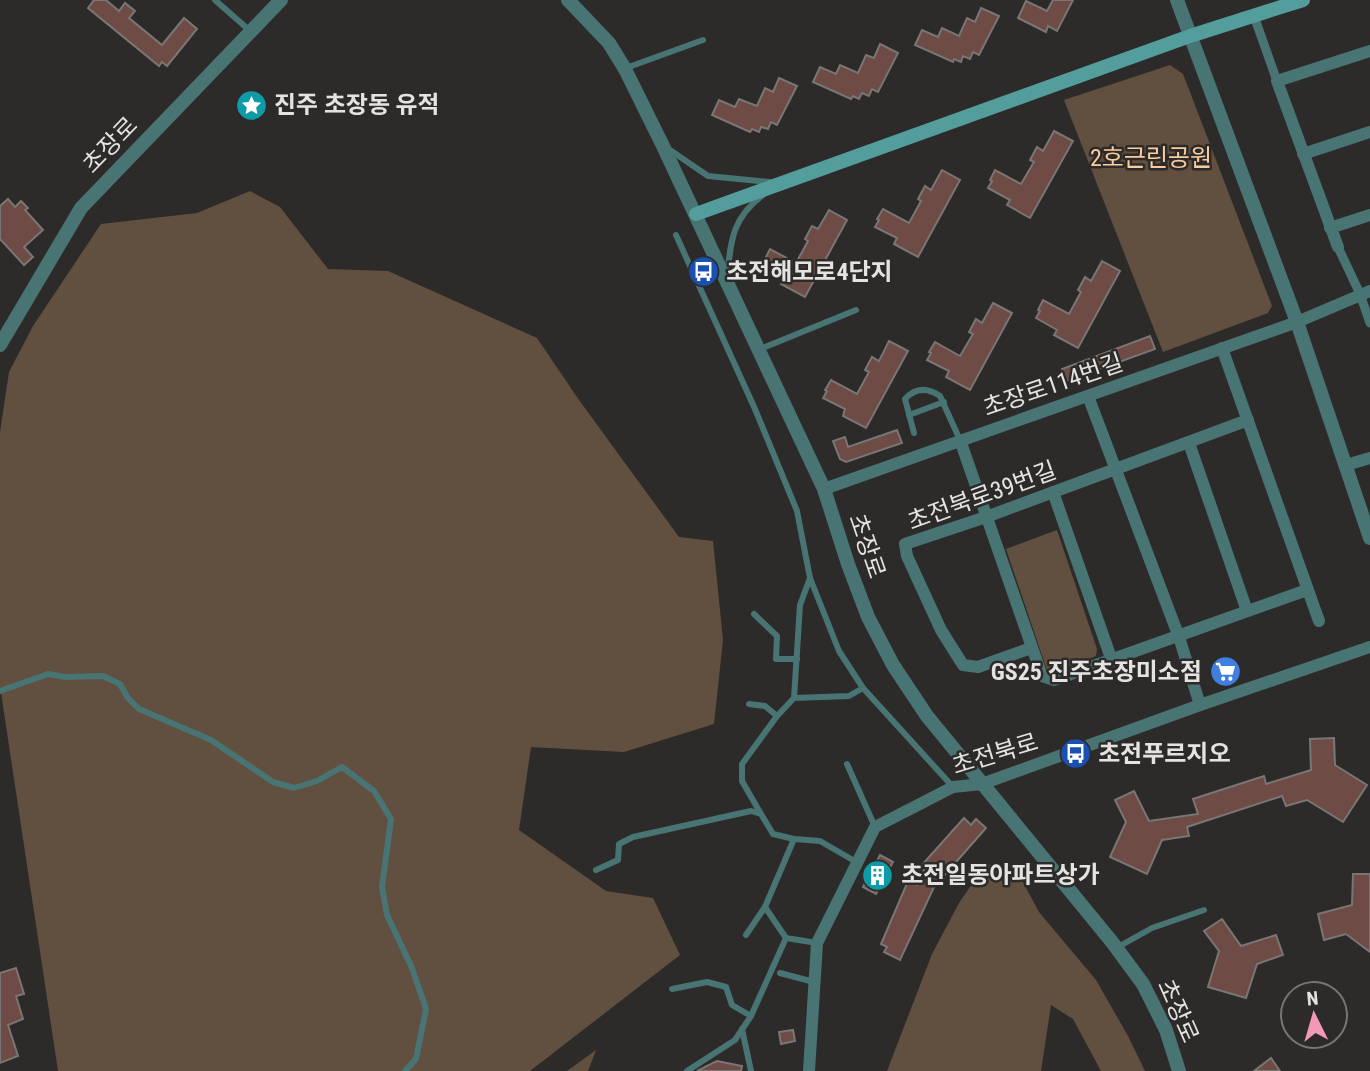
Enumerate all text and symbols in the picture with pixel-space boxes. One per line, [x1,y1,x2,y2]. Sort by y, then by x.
place icon: 진주 초장동 유적 [234,88,268,122]
place label: 진주 초장동 유적 [274,91,440,119]
street label: 초장로 [77,111,143,179]
park label: 2호근린공원 [1090,144,1212,172]
bus stop icon: 초전해모로4단지 [686,255,720,289]
place label: 초전해모로4단지 [726,258,893,286]
street label: 초장로114번길 [979,348,1127,422]
street label: 초전북로39번길 [904,456,1060,536]
street label: 초장로 [843,510,891,582]
supermarket icon: GS25 진주초장미소점 [1208,655,1242,689]
place label: GS25 진주초장미소점 [991,658,1202,686]
street label: 초전북로 [949,728,1041,780]
bus stop icon: 초전푸르지오 [1058,737,1092,771]
place label: 초전푸르지오 [1098,740,1230,768]
building icon: 초전일동아파트상가 [861,858,895,892]
place label: 초전일동아파트상가 [901,861,1100,889]
street label: 초장로 [1152,975,1204,1047]
north arrow [1279,980,1349,1050]
text: N [1306,987,1319,1011]

